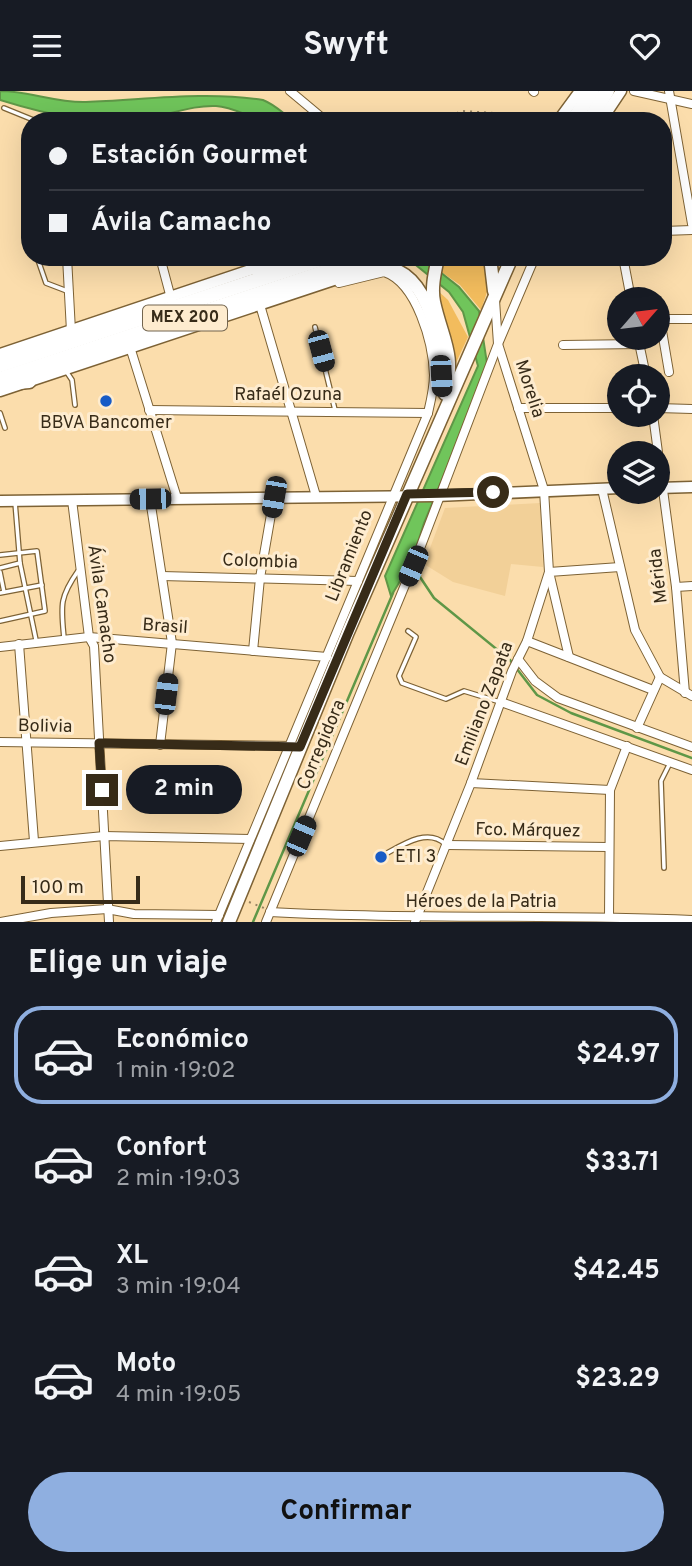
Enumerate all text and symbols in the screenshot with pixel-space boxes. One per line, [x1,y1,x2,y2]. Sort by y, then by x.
text: Swyft [303,26,389,66]
icon: menu [28,27,66,65]
icon: heart [626,27,664,65]
text: Estación Gourmet [91,140,308,173]
text: Ávila Camacho [91,207,272,240]
north arrow [607,287,670,350]
map controls [607,287,670,504]
road number: MEX 200 [143,306,227,331]
car [306,328,337,374]
car [430,354,453,398]
street label: Morelia [509,357,549,421]
button: locate [607,364,670,427]
street label: Rafaél Ozuna [234,384,342,407]
marker: BBVA Bancomer [98,393,114,409]
place label: BBVA Bancomer [40,412,172,435]
button: layers [607,441,670,504]
car [261,474,288,520]
route start [477,476,509,508]
car [129,488,172,510]
street label: Libramiento [321,507,379,605]
street label: Ávila Camacho [81,543,123,665]
car [396,543,431,589]
street label: Mérida [644,547,674,605]
street label: Colombia [222,549,298,575]
street label: Brasil [141,614,189,640]
street label: Emiliano Zapata [451,639,519,769]
car [154,672,179,716]
street label: Corregidora [293,696,351,794]
street label: Bolivia [18,715,72,739]
callout: 2 min [126,765,242,815]
route end [86,774,118,806]
text: 2 min [154,775,214,804]
car [284,813,319,859]
street label: Fco. Márquez [475,819,581,843]
place label: ETI 3 [395,846,436,869]
marker: ETI 3 [373,849,389,865]
scale bar [21,873,140,905]
text: 100 m [32,876,84,900]
street label: Héroes de la Patria [405,891,557,914]
text: Elige un viaje [28,944,228,984]
icon: car [32,1024,95,1087]
text: Económico [116,1024,249,1057]
text: $24.97 [576,1039,660,1072]
text: 1 min · 19:02 [116,1057,235,1086]
icon: car [32,1132,95,1195]
text: Confort [116,1132,207,1165]
text: $33.71 [585,1147,660,1180]
text: 2 min · 19:03 [116,1165,241,1194]
icon: car [32,1240,95,1303]
text: XL [116,1240,148,1273]
text: $42.45 [573,1255,660,1288]
text: 3 min · 19:04 [116,1273,241,1302]
icon: car [32,1348,95,1411]
text: Moto [116,1348,176,1381]
text: $23.29 [575,1363,660,1396]
text: 4 min · 19:05 [116,1381,241,1410]
button: Confirmar [28,1472,664,1552]

